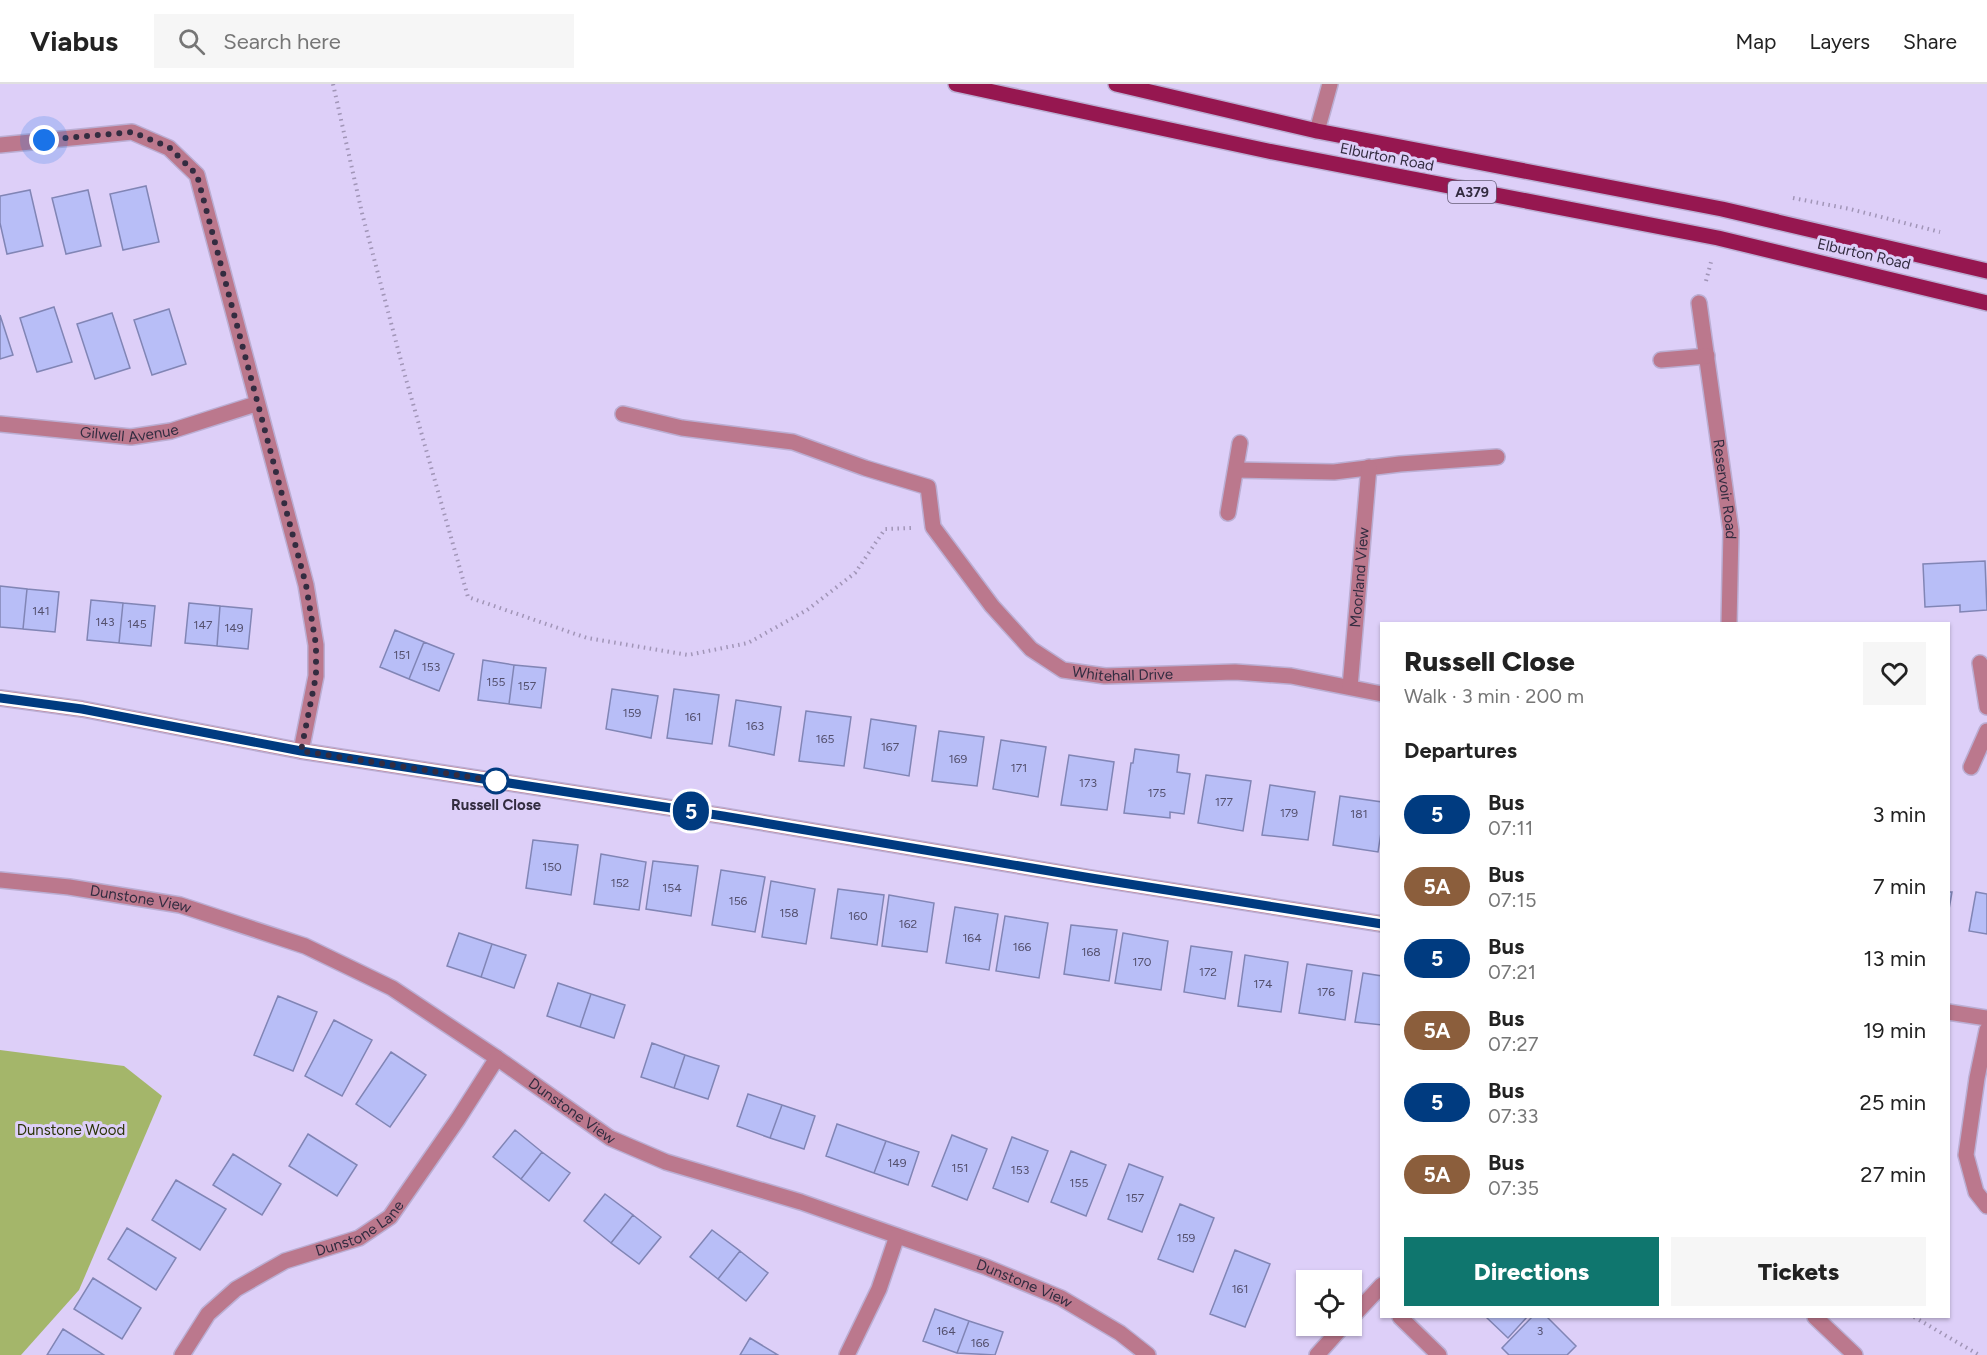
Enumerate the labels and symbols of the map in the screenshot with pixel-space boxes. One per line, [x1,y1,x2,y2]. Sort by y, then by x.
your location [29,125,59,155]
street label: Elburton Road [1338,139,1436,175]
road number: A379 [1448,181,1496,203]
street label: Elburton Road [1816,235,1912,273]
street label: Gilwell Avenue [79,420,181,446]
street label: Reservoir Road [1709,438,1740,539]
street label: Moorland View [1346,526,1373,628]
house number: 141 [32,604,50,618]
house number: 143 [96,615,114,629]
house number: 145 [127,617,147,631]
house number: 147 [194,618,213,632]
house number: 149 [224,621,244,635]
house number: 151 [394,648,410,662]
house number: 153 [422,660,440,674]
street label: Whitehall Drive [1071,662,1173,685]
house number: 155 [487,675,505,689]
house number: 157 [518,679,537,693]
house number: 159 [623,706,642,720]
house number: 161 [685,710,701,724]
house number: 163 [746,719,764,733]
house number: 165 [816,732,834,746]
house number: 167 [881,740,900,754]
house number: 169 [949,752,967,766]
house number: 171 [1011,761,1027,775]
marker: Russell Close [483,768,509,794]
house number: 173 [1079,776,1097,790]
house number: 175 [1148,786,1166,800]
line badge: 5 [672,792,710,830]
house number: 177 [1215,795,1233,809]
place label: Russell Close [451,796,542,814]
house number: 179 [1280,806,1298,820]
house number: 181 [1350,807,1368,821]
house number: 150 [542,860,562,874]
house number: 152 [611,876,629,890]
house number: 154 [662,881,682,895]
street label: Dunstone View [89,882,194,917]
house number: 156 [729,894,748,908]
house number: 158 [779,906,799,920]
house number: 160 [848,909,868,923]
house number: 162 [899,917,917,931]
house number: 164 [962,931,982,945]
house number: 166 [1013,940,1031,954]
house number: 168 [1081,945,1101,959]
house number: 170 [1132,955,1152,969]
house number: 172 [1199,965,1217,979]
house number: 174 [1254,977,1273,991]
house number: 176 [1317,985,1335,999]
street label: Dunstone View [525,1074,619,1148]
park label: Dunstone Wood [17,1121,125,1139]
house number: 149 [887,1156,907,1170]
house number: 151 [952,1161,968,1175]
house number: 153 [1011,1163,1029,1177]
house number: 155 [1070,1176,1088,1190]
house number: 157 [1126,1191,1145,1205]
street label: Dunstone Lane [313,1197,408,1260]
house number: 159 [1177,1231,1196,1245]
street label: Dunstone View [974,1255,1076,1312]
house number: 161 [1232,1282,1248,1296]
house number: 164 [936,1324,956,1338]
house number: 3 [1537,1324,1543,1338]
house number: 166 [971,1336,989,1350]

